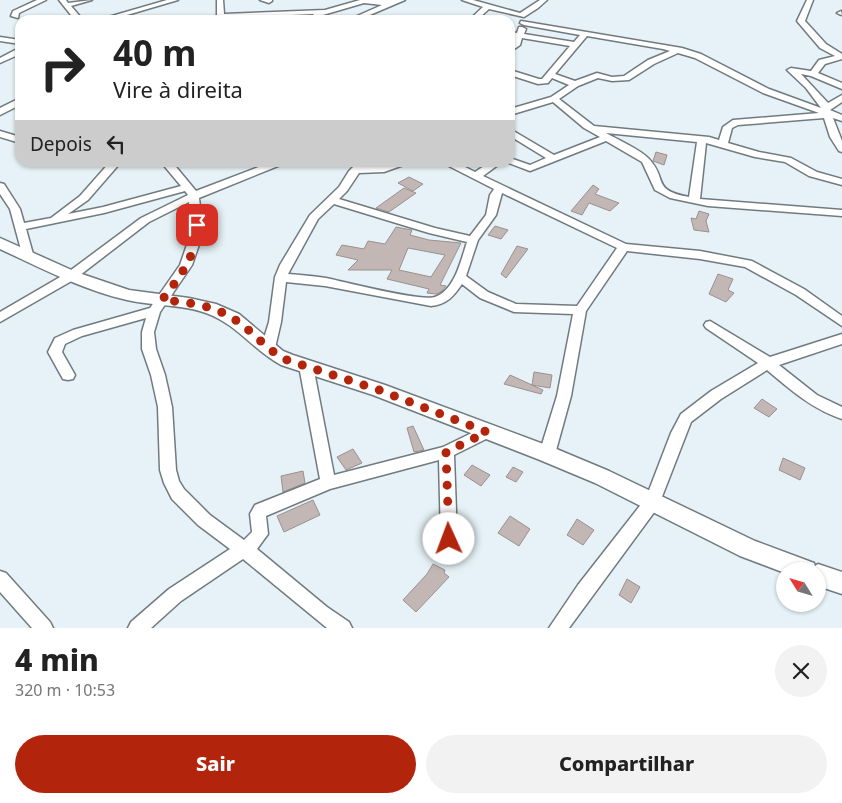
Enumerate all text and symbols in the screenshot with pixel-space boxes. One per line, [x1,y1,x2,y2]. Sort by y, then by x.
text: 40 m [113,29,196,76]
icon: right [30,35,95,100]
text: Vire à direita [113,74,243,104]
icon: left [102,130,130,158]
text: Depois [30,131,92,157]
pin [176,204,218,246]
icon: arrive [183,211,211,239]
position arrow [422,512,474,564]
north arrow [776,562,826,612]
map controls [776,562,826,612]
text: 4 min [15,639,99,680]
button: close [775,645,827,697]
text: 320 m · 10:53 [15,679,115,701]
button: Sair [15,735,416,793]
button: Compartilhar [426,735,827,793]

